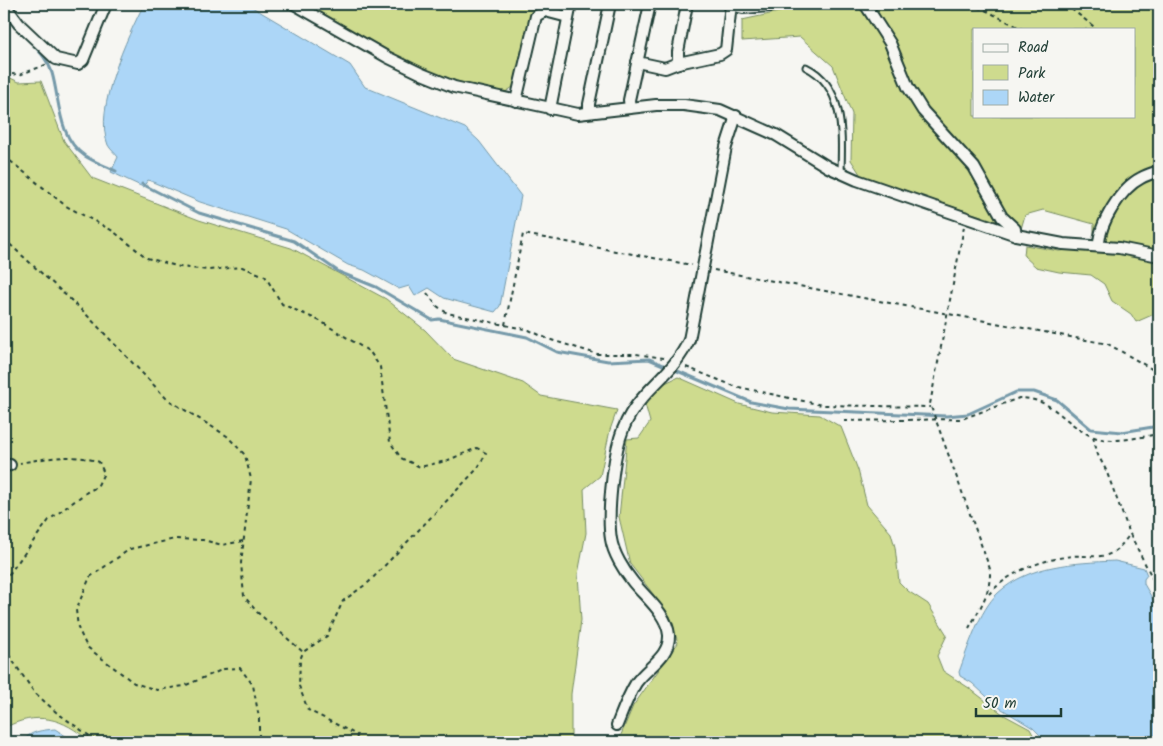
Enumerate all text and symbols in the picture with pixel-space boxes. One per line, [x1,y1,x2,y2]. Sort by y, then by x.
legend [973,28,1136,118]
text: Road [1018,36,1049,60]
text: Park [1018,62,1046,86]
text: Water [1018,86,1055,110]
scale bar [976,686,1060,718]
text: 50 m [983,692,1017,716]

